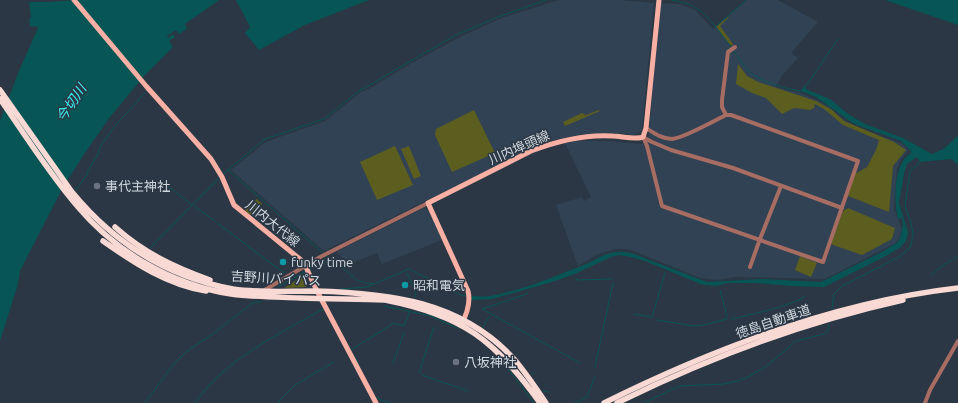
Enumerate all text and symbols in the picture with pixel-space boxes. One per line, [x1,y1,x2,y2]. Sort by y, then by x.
water label: 今切川 [53,79,90,125]
street label: 川内埠頭線 [486,127,552,167]
place label: 事代主神社 [105,179,170,193]
marker: 事代主神社 [92,181,102,191]
street label: 川内大代線 [243,197,303,249]
place label: funky time [291,255,353,269]
marker: funky time [278,257,288,267]
street label: 吉野川バイパス [230,269,322,287]
place label: 昭和電気 [413,278,465,292]
marker: 昭和電気 [400,280,410,290]
street label: 徳島自動車道 [734,302,812,340]
place label: 八坂神社 [464,355,516,369]
marker: 八坂神社 [451,357,461,367]

